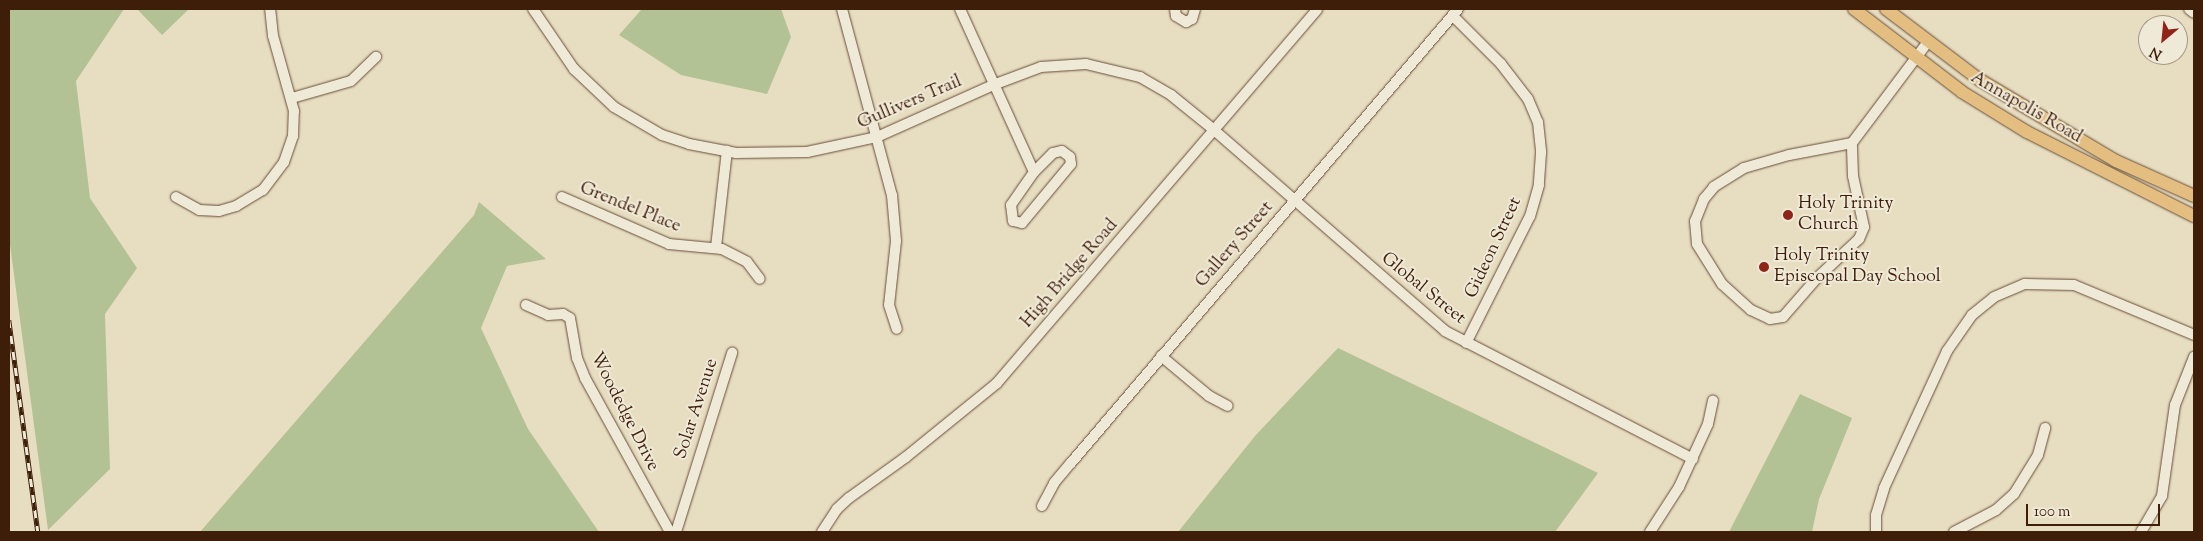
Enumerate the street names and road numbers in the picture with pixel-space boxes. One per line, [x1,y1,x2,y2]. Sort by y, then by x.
street label: Annapolis Road [1966,67,2086,149]
street label: Gullivers Trail [855,71,965,135]
street label: Grendel Place [576,178,684,238]
street label: Gideon Street [1461,194,1527,302]
street label: Gallery Street [1192,197,1278,293]
street label: High Bridge Road [1017,215,1123,333]
street label: Global Street [1376,248,1470,330]
street label: Woodedge Drive [585,349,663,475]
street label: Solar Avenue [671,356,723,462]

